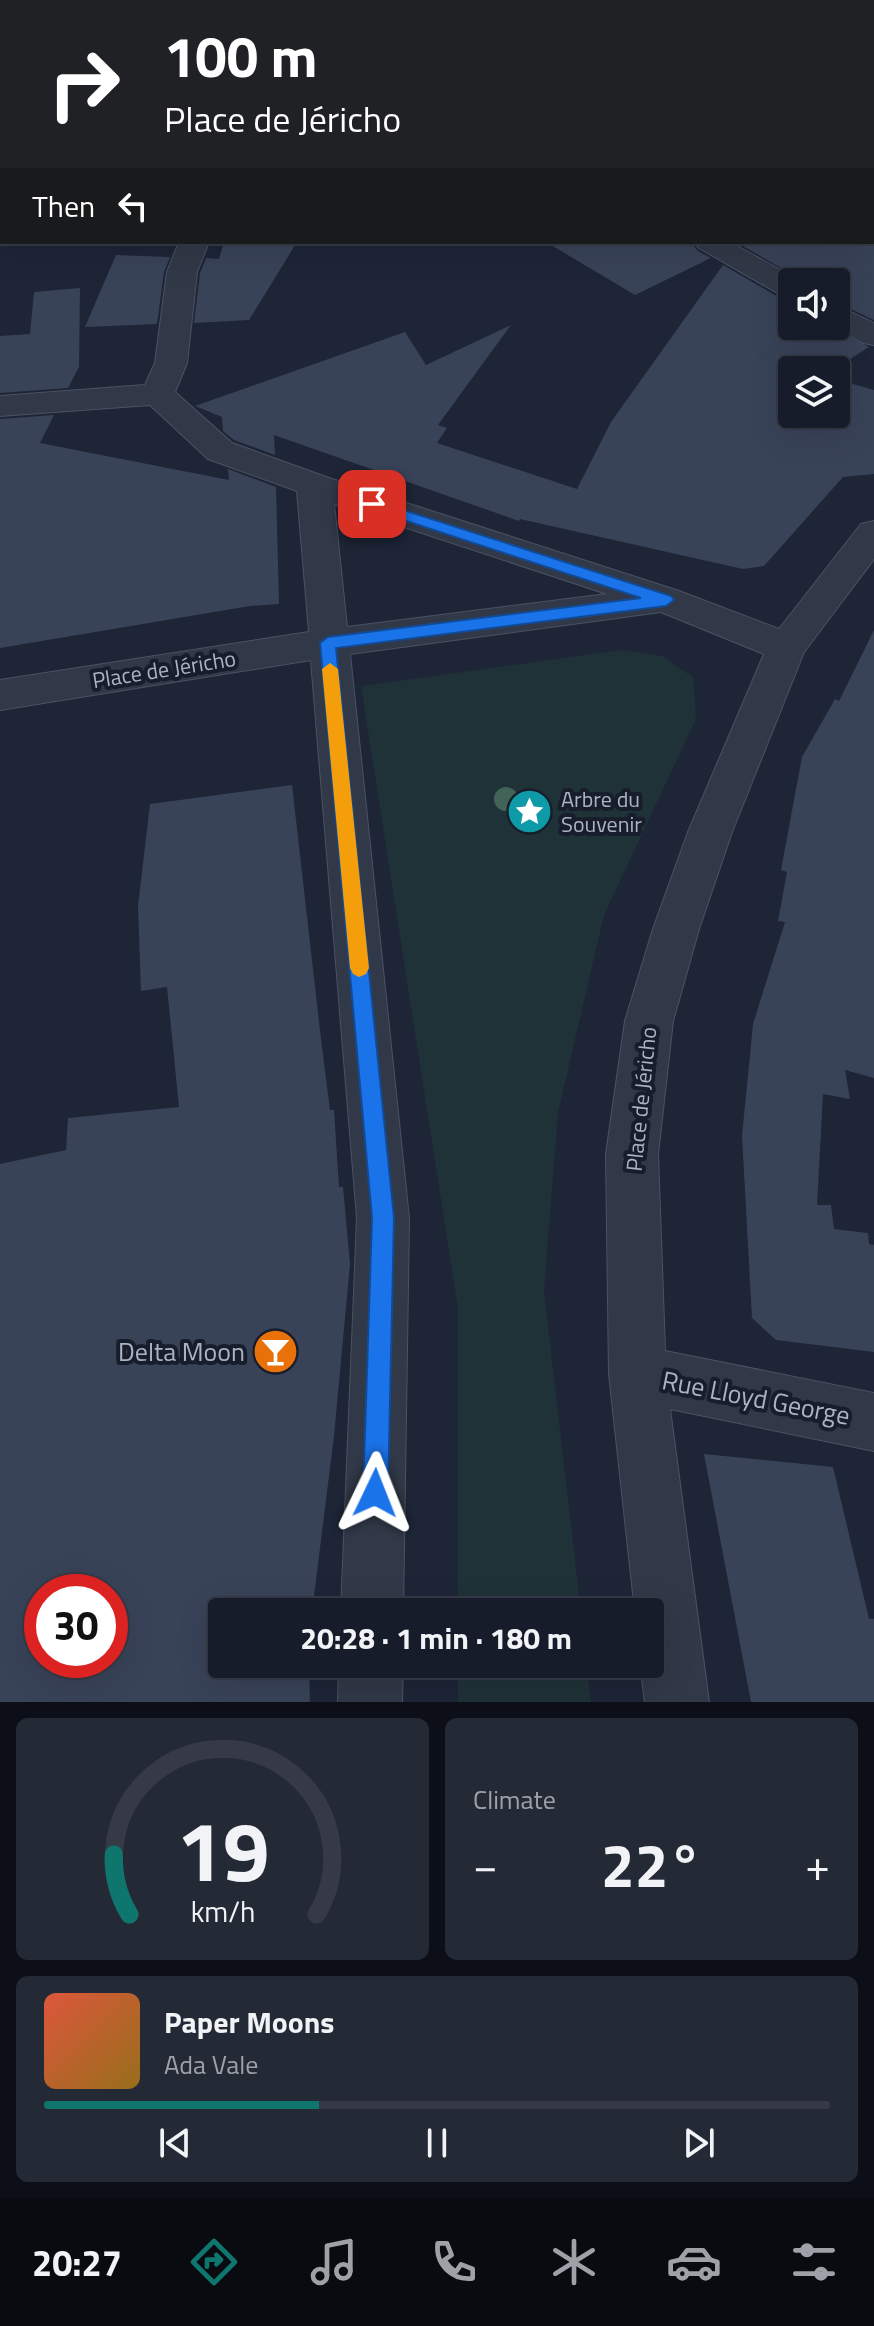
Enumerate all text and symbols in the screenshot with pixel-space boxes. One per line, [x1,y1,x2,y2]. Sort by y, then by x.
text: 100 m [164,14,317,99]
icon: right [32,32,136,136]
text: Place de Jéricho [164,91,401,146]
text: Then [32,183,95,229]
icon: left [111,184,155,228]
map controls [778,268,850,428]
button: sound [778,268,850,340]
button: layers [778,356,850,428]
pin [338,470,406,538]
icon: arrive [350,482,394,526]
street label: Place de Jéricho [90,641,238,697]
place label: Arbre du Souvenir [561,782,642,841]
place icon: Arbre du Souvenir [506,788,554,836]
street label: Place de Jéricho [617,1025,665,1173]
bar icon: Delta Moon [252,1328,300,1376]
place label: Delta Moon [118,1332,245,1371]
street label: Rue Lloyd George [659,1360,853,1435]
position arrow [333,1451,417,1535]
speed limit sign: 30 [24,1574,128,1678]
text: 20:28 · 1 min · 180 m [300,1615,572,1661]
text: Climate [473,1780,556,1819]
text: 19 [176,1787,269,1913]
text: 22° [601,1819,702,1910]
text: − [473,1831,498,1898]
text: + [805,1831,830,1898]
text: km/h [190,1890,255,1933]
text: Paper Moons [164,1999,334,2045]
text: Ada Vale [164,2045,258,2084]
icon: previous [153,2121,197,2165]
icon: pause [415,2121,459,2165]
icon: next [677,2121,721,2165]
icon: directions [186,2234,242,2290]
icon: music [306,2234,362,2290]
icon: phone [426,2234,482,2290]
icon: climate [546,2234,602,2290]
icon: car [666,2234,722,2290]
icon: filters [786,2234,842,2290]
text: 20:27 [32,2235,122,2290]

